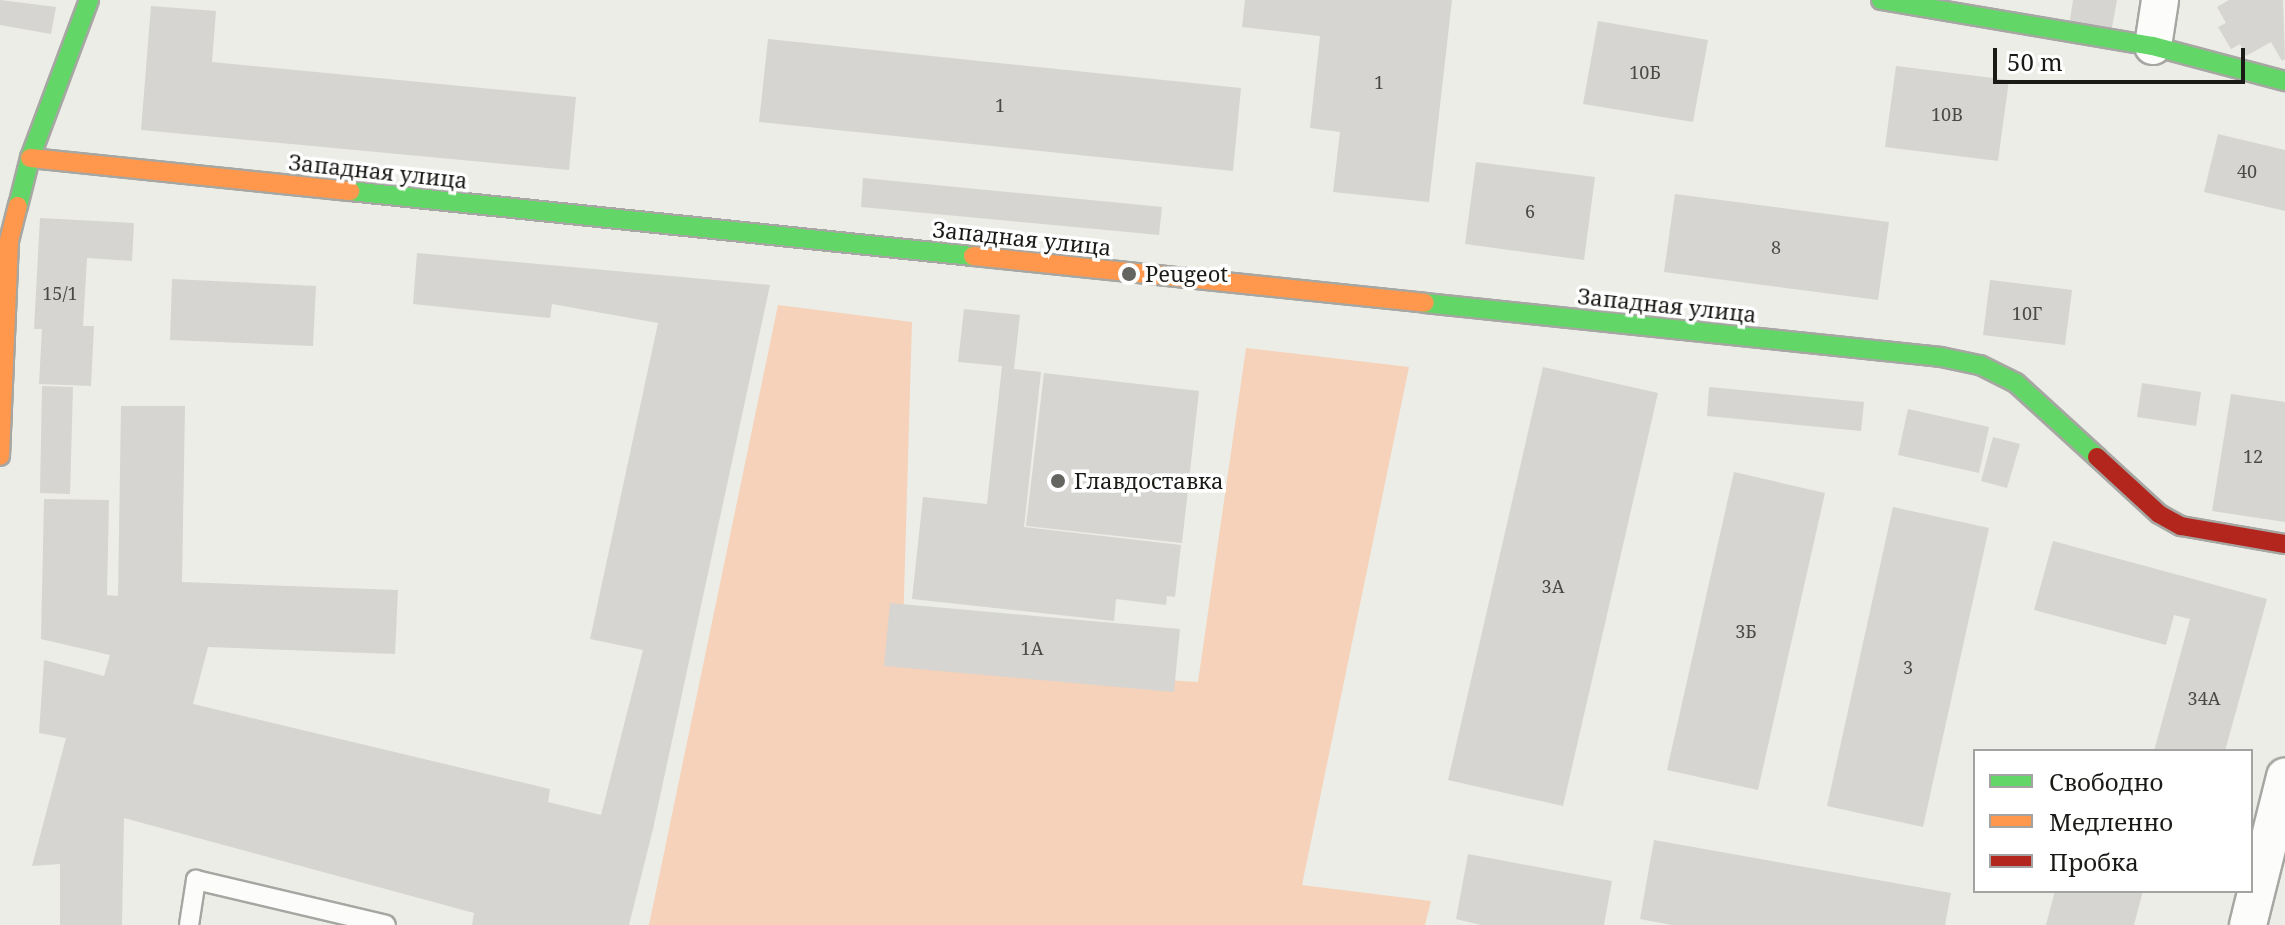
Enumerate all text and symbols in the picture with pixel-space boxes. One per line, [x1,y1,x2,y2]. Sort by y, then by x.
scale bar [1997,32,2249,82]
text: 50 m [2007,45,2063,78]
house number: 10Б [1629,61,1661,83]
house number: 1 [1374,71,1384,93]
house number: 1 [995,94,1005,116]
house number: 10В [1931,103,1963,125]
street label: Западная улица [287,148,469,194]
house number: 40 [2237,160,2257,182]
house number: 6 [1525,200,1535,222]
street label: Западная улица [931,215,1113,261]
house number: 8 [1771,236,1781,258]
place label: Peugeot [1145,261,1228,287]
marker: Peugeot [1120,265,1138,283]
house number: 15/1 [42,282,78,304]
street label: Западная улица [1576,282,1758,328]
house number: 10Г [2012,302,2042,324]
house number: 12 [2243,445,2263,467]
place label: Главдоставка [1074,468,1224,494]
marker: Главдоставка [1049,472,1067,490]
house number: 3А [1542,575,1564,597]
house number: 3Б [1735,620,1757,642]
house number: 1А [1021,637,1043,659]
house number: 3 [1903,656,1913,678]
house number: 34А [2188,687,2220,709]
legend [1973,749,2253,893]
text: Свободно [2049,765,2163,798]
text: Медленно [2049,805,2173,838]
text: Пробка [2049,845,2139,878]

